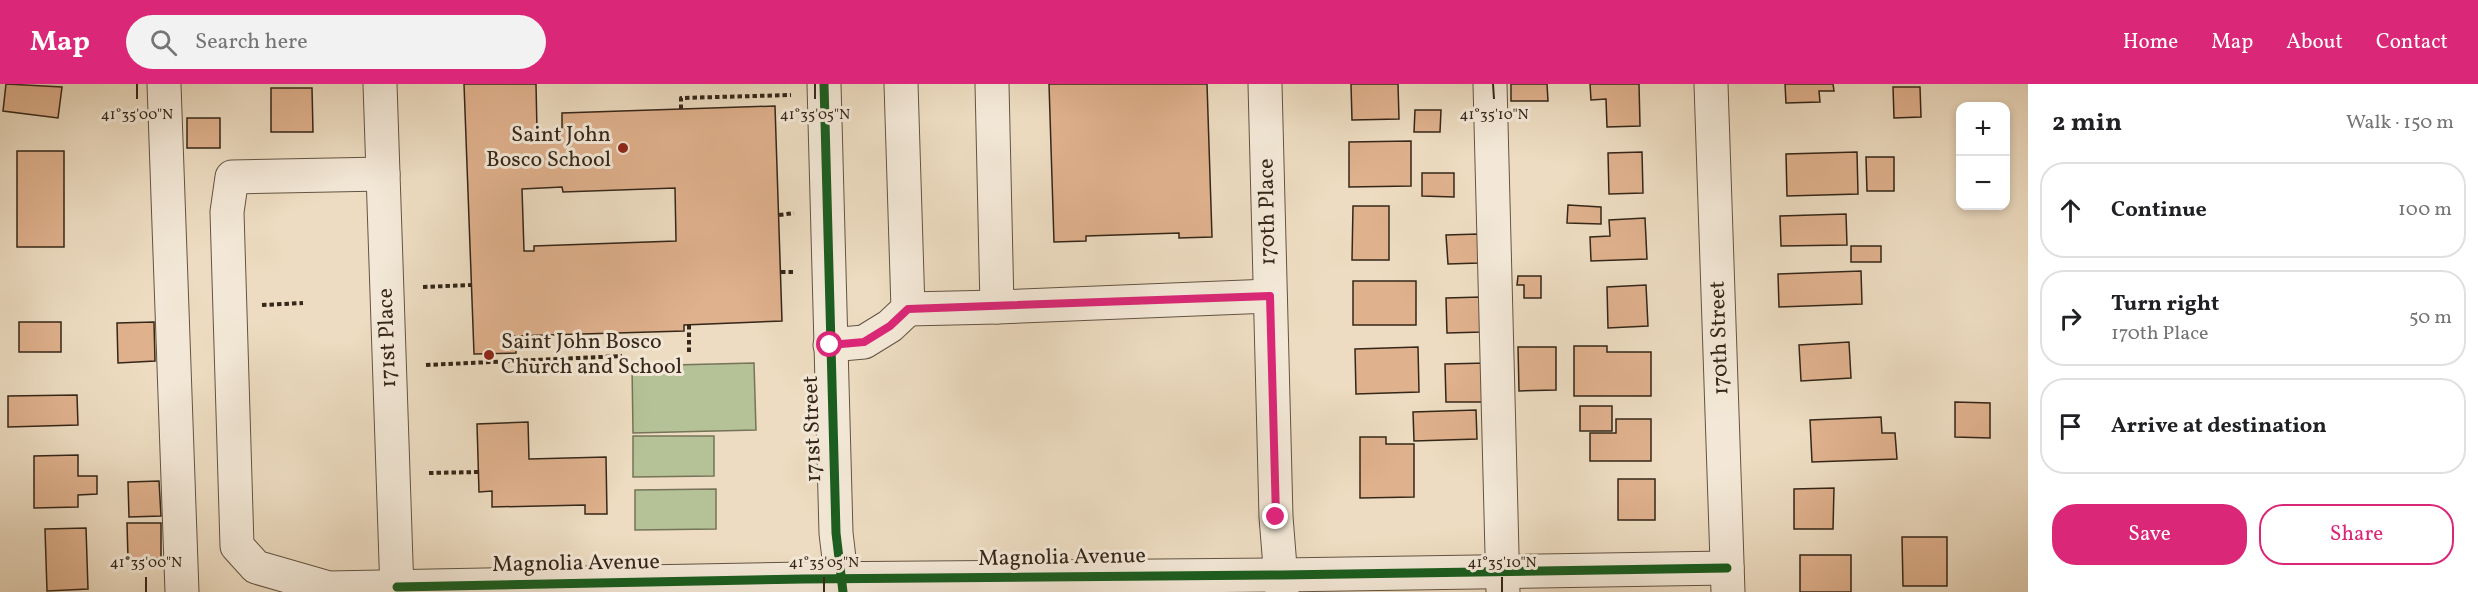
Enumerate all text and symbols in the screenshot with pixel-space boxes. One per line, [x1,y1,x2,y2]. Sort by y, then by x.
search box [126,15,546,69]
text: Map [30,23,90,62]
icon: search [147,26,180,59]
text: Search here [195,27,308,58]
text: Home [2123,28,2178,57]
text: Map [2211,28,2253,57]
text: About [2286,28,2343,57]
text: Contact [2376,28,2448,57]
map controls [1956,102,2010,210]
button: + [1956,102,2010,156]
text: 41°35'00"N [101,105,173,126]
text: 41°35'05"N [780,105,850,126]
text: 41°35'10"N [1459,105,1529,126]
text: 2 min [2052,105,2122,141]
text: Walk · 150 m [2346,109,2454,137]
place label: Saint John Bosco School [486,120,611,176]
marker: Saint John Bosco School [616,141,630,155]
button: − [1956,156,2010,210]
street label: 170th Place [1252,158,1284,266]
icon: ahead [2054,194,2087,227]
text: Continue [2111,195,2207,226]
text: 100 m [2398,196,2452,224]
street label: 170th Street [1703,280,1737,396]
street label: 171st Place [371,288,405,388]
text: Turn right [2111,289,2219,320]
icon: right [2054,302,2087,335]
text: 50 m [2409,304,2452,332]
text: 170th Place [2111,320,2209,348]
place label: Saint John Bosco Church and School [501,327,682,383]
route start [816,331,842,357]
marker: Saint John Bosco Church and School [482,348,496,362]
street label: 171st Street [796,375,830,483]
icon: arrive [2054,410,2087,443]
text: Arrive at destination [2111,411,2327,442]
route end [1262,503,1288,529]
button: Save [2052,504,2247,565]
button: Share [2259,504,2454,565]
street label: Magnolia Avenue [978,541,1146,575]
street label: Magnolia Avenue [492,547,660,581]
text: 41°35'00"N [110,553,182,574]
text: 41°35'05"N [789,553,859,574]
text: 41°35'10"N [1467,553,1537,574]

